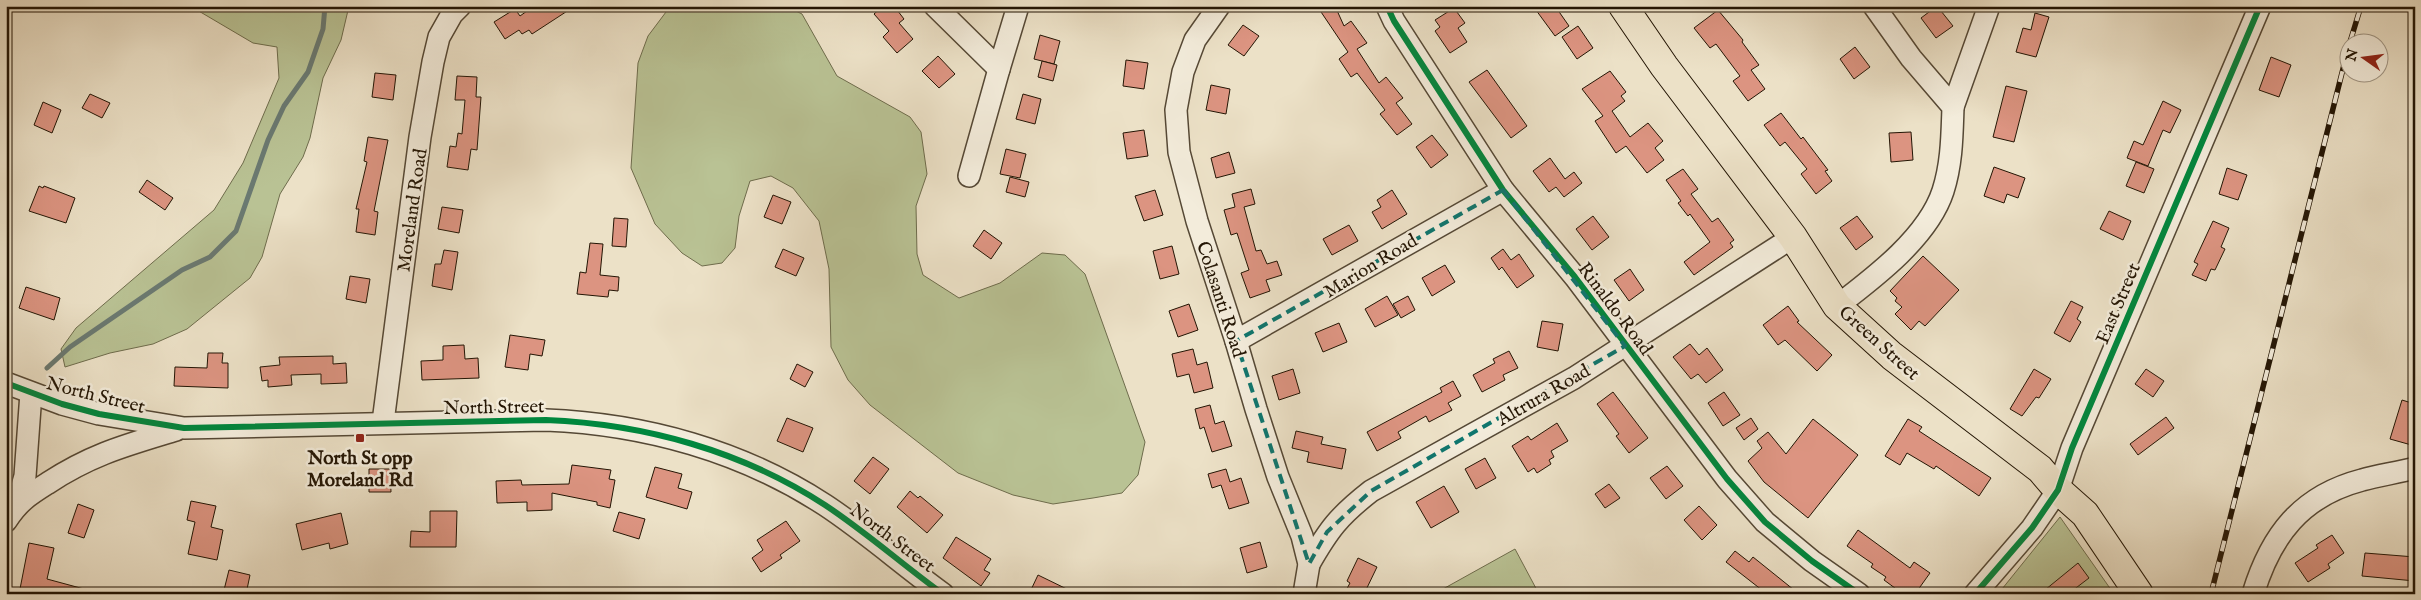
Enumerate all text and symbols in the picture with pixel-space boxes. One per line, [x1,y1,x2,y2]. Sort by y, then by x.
north arrow [2338,32,2388,82]
text: N [2342,47,2363,64]
street label: Moreland Road [392,146,434,273]
street label: Marion Road [1320,229,1423,304]
street label: Colasanti Road [1190,238,1250,362]
street label: Rinaldo Road [1572,258,1658,361]
street label: East Street [2091,259,2147,348]
street label: Green Street [1833,301,1925,387]
street label: Altrura Road [1492,359,1596,433]
street label: North Street [44,372,148,420]
street label: North Street [443,395,545,421]
marker: North St opp Moreland Rd [354,432,366,444]
place label: North St opp Moreland Rd [306,447,414,493]
street label: North Street [844,499,940,579]

